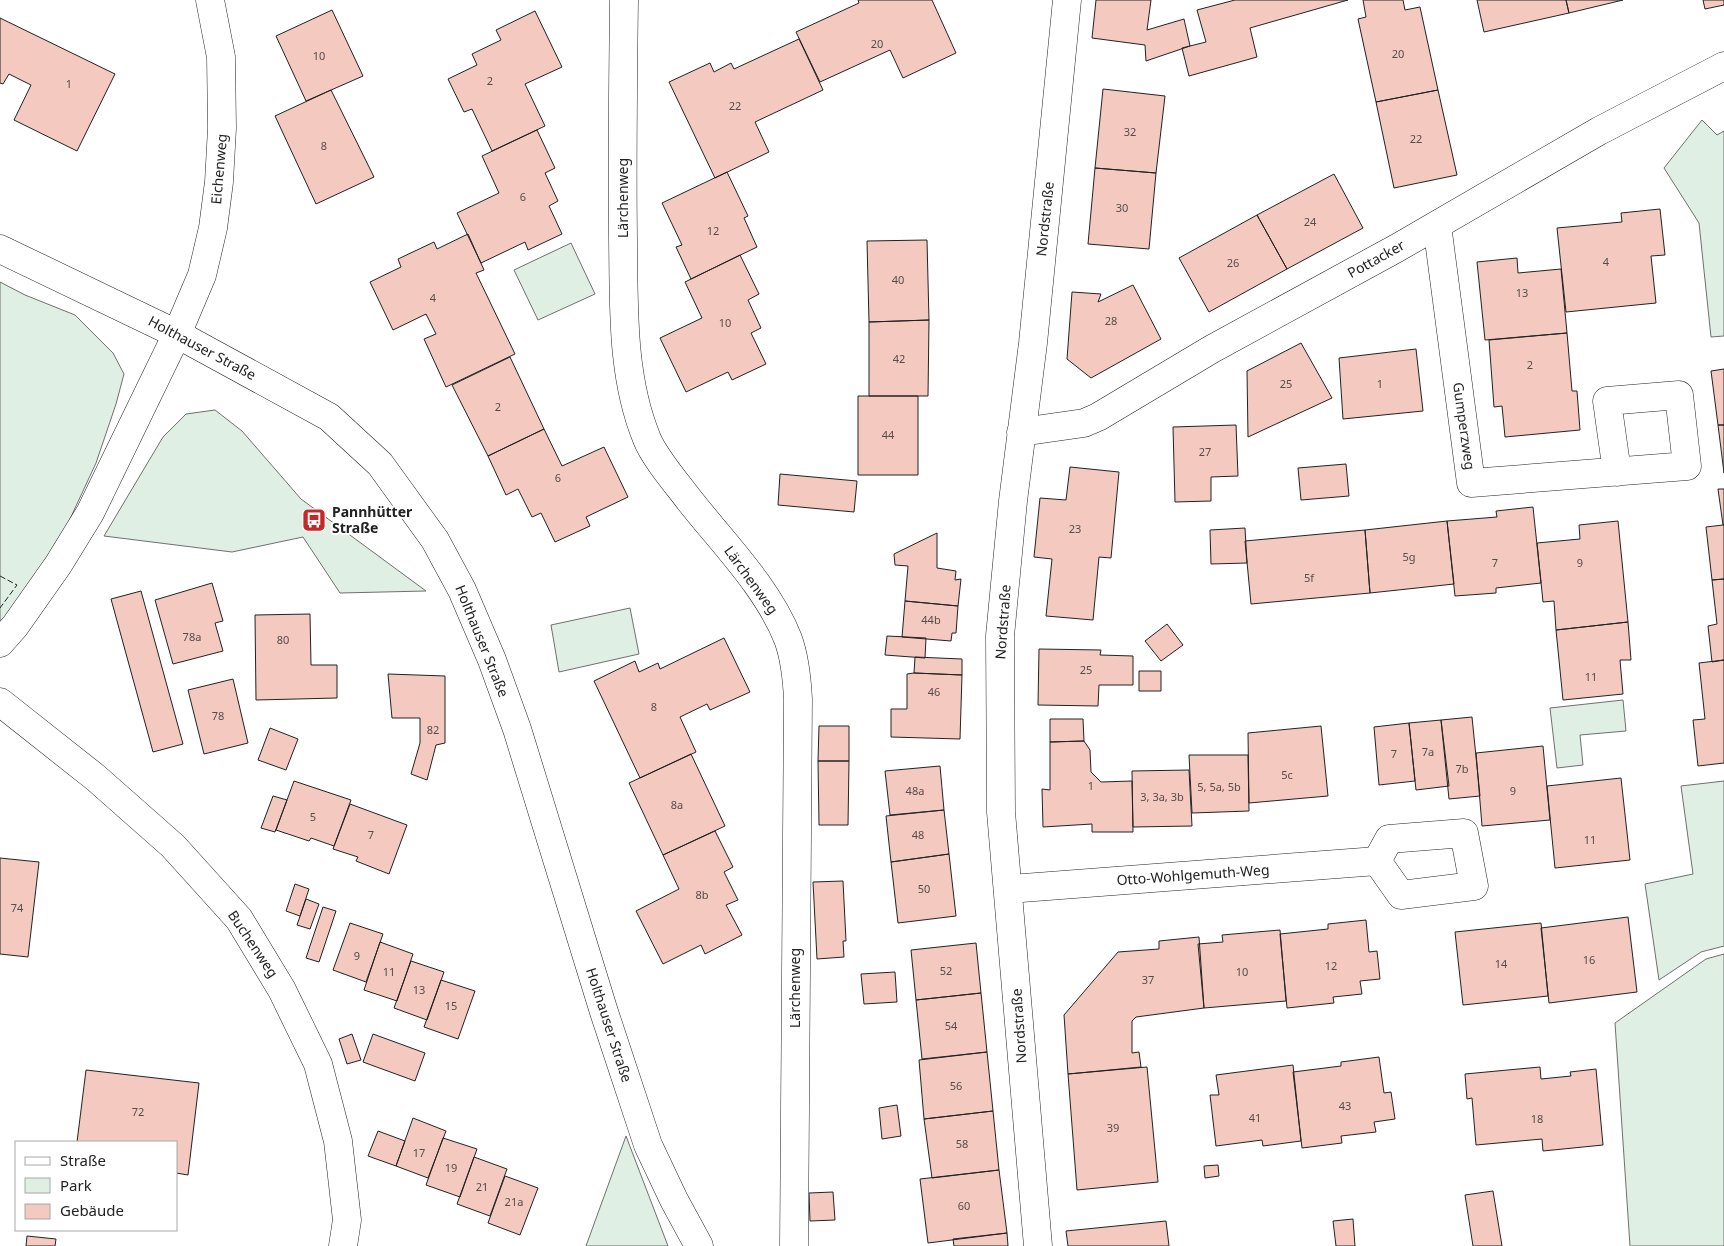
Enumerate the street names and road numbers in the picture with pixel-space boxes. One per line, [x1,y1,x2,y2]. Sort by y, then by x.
street label: Eichenweg [206,133,231,205]
street label: Lärchenweg [613,158,632,238]
street label: Nordstraße [1031,181,1058,257]
street label: Pottacker [1344,235,1408,282]
street label: Holthauser Straße [145,311,260,384]
street label: Gumperzweg [1449,381,1480,471]
street label: Lärchenweg [720,542,783,618]
street label: Holthauser Straße [451,582,514,700]
street label: Nordstraße [990,584,1015,660]
street label: Otto-Wohlgemuth-Weg [1116,860,1270,889]
street label: Buchenweg [224,906,283,981]
street label: Lärchenweg [785,948,804,1028]
street label: Holthauser Straße [582,965,637,1085]
street label: Nordstraße [1006,988,1031,1064]

